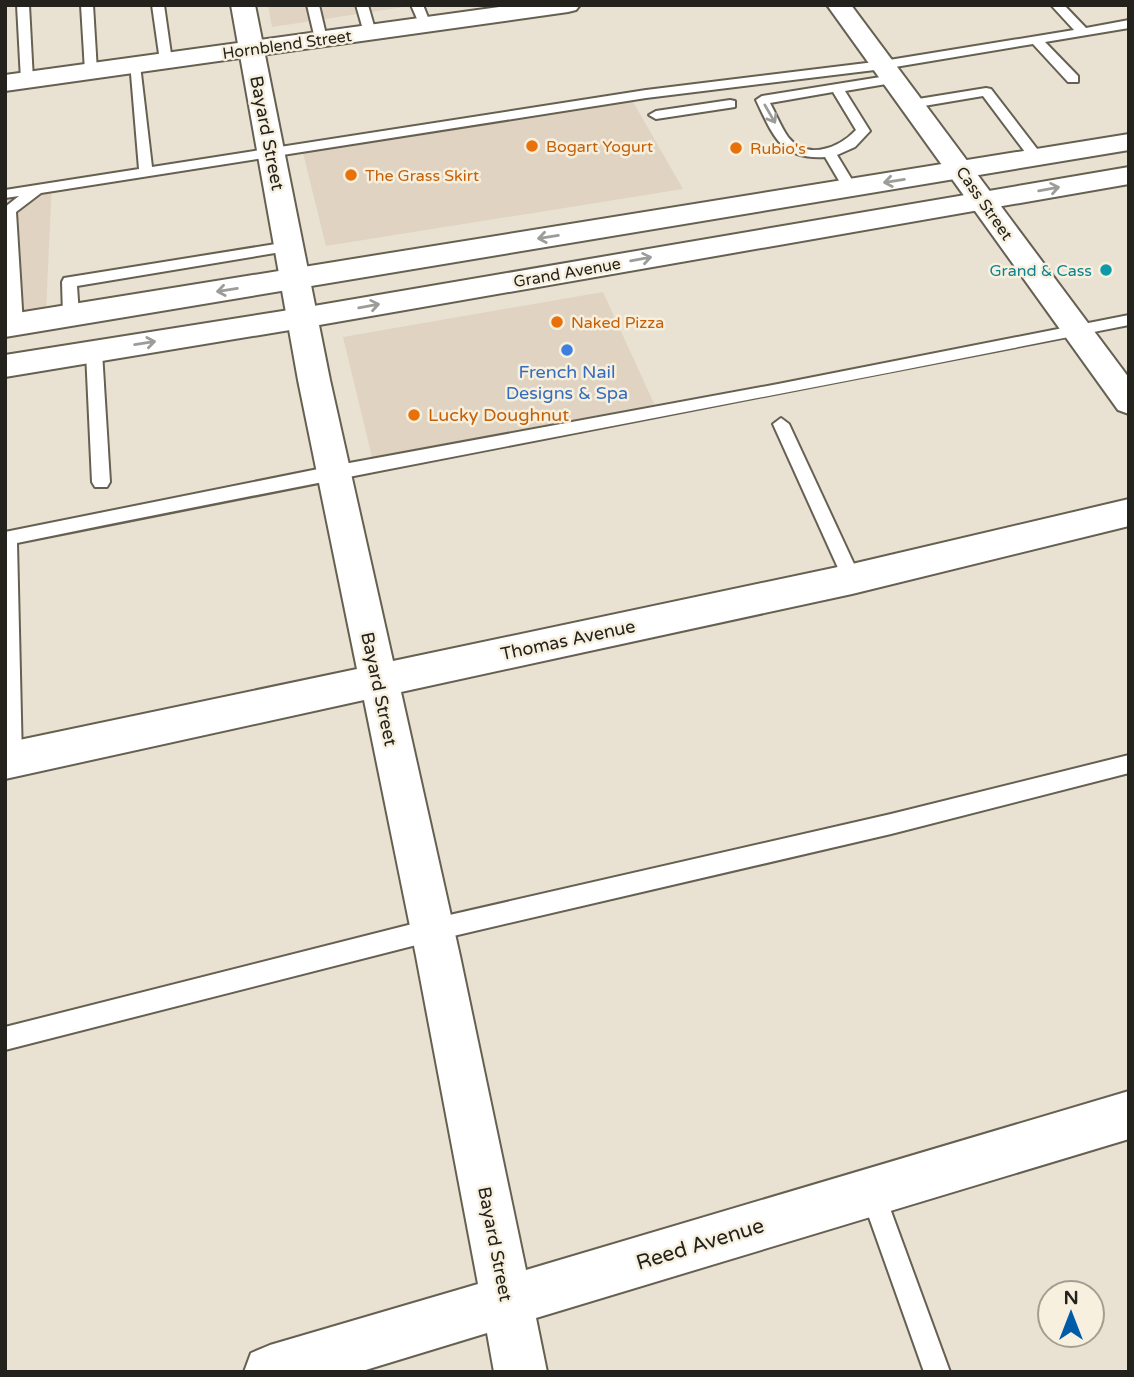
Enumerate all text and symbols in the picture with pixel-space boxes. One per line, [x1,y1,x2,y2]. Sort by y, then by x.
street label: Hornblend Street [221,26,353,64]
street label: Bayard Street [245,74,289,192]
one-way arrow [763,103,777,123]
place label: Bogart Yogurt [546,137,653,157]
marker: Bogart Yogurt [524,138,540,154]
place label: Rubio's [750,139,806,159]
marker: Rubio's [728,140,744,156]
street label: Cass Street [952,163,1017,244]
place label: The Grass Skirt [365,166,479,186]
marker: The Grass Skirt [343,167,359,183]
one-way arrow [883,175,906,188]
one-way arrow [1037,182,1060,195]
one-way arrow [538,231,560,244]
one-way arrow [630,252,652,266]
street label: Grand Avenue [512,254,622,292]
place label: Grand & Cass [989,261,1092,281]
marker: Grand & Cass [1098,262,1114,278]
one-way arrow [216,284,239,297]
one-way arrow [357,299,380,313]
place label: Naked Pizza [571,313,664,333]
marker: Naked Pizza [549,314,565,330]
one-way arrow [133,336,156,349]
marker: French Nail Designs & Spa [559,342,575,358]
place label: French Nail Designs & Spa [506,361,628,404]
place label: Lucky Doughnut [428,404,569,426]
marker: Lucky Doughnut [406,407,422,423]
street label: Thomas Avenue [499,615,637,665]
street label: Bayard Street [356,630,402,748]
street label: Bayard Street [473,1185,517,1303]
street label: Reed Avenue [633,1213,767,1276]
north arrow [1036,1279,1106,1349]
text: N [1063,1287,1079,1309]

